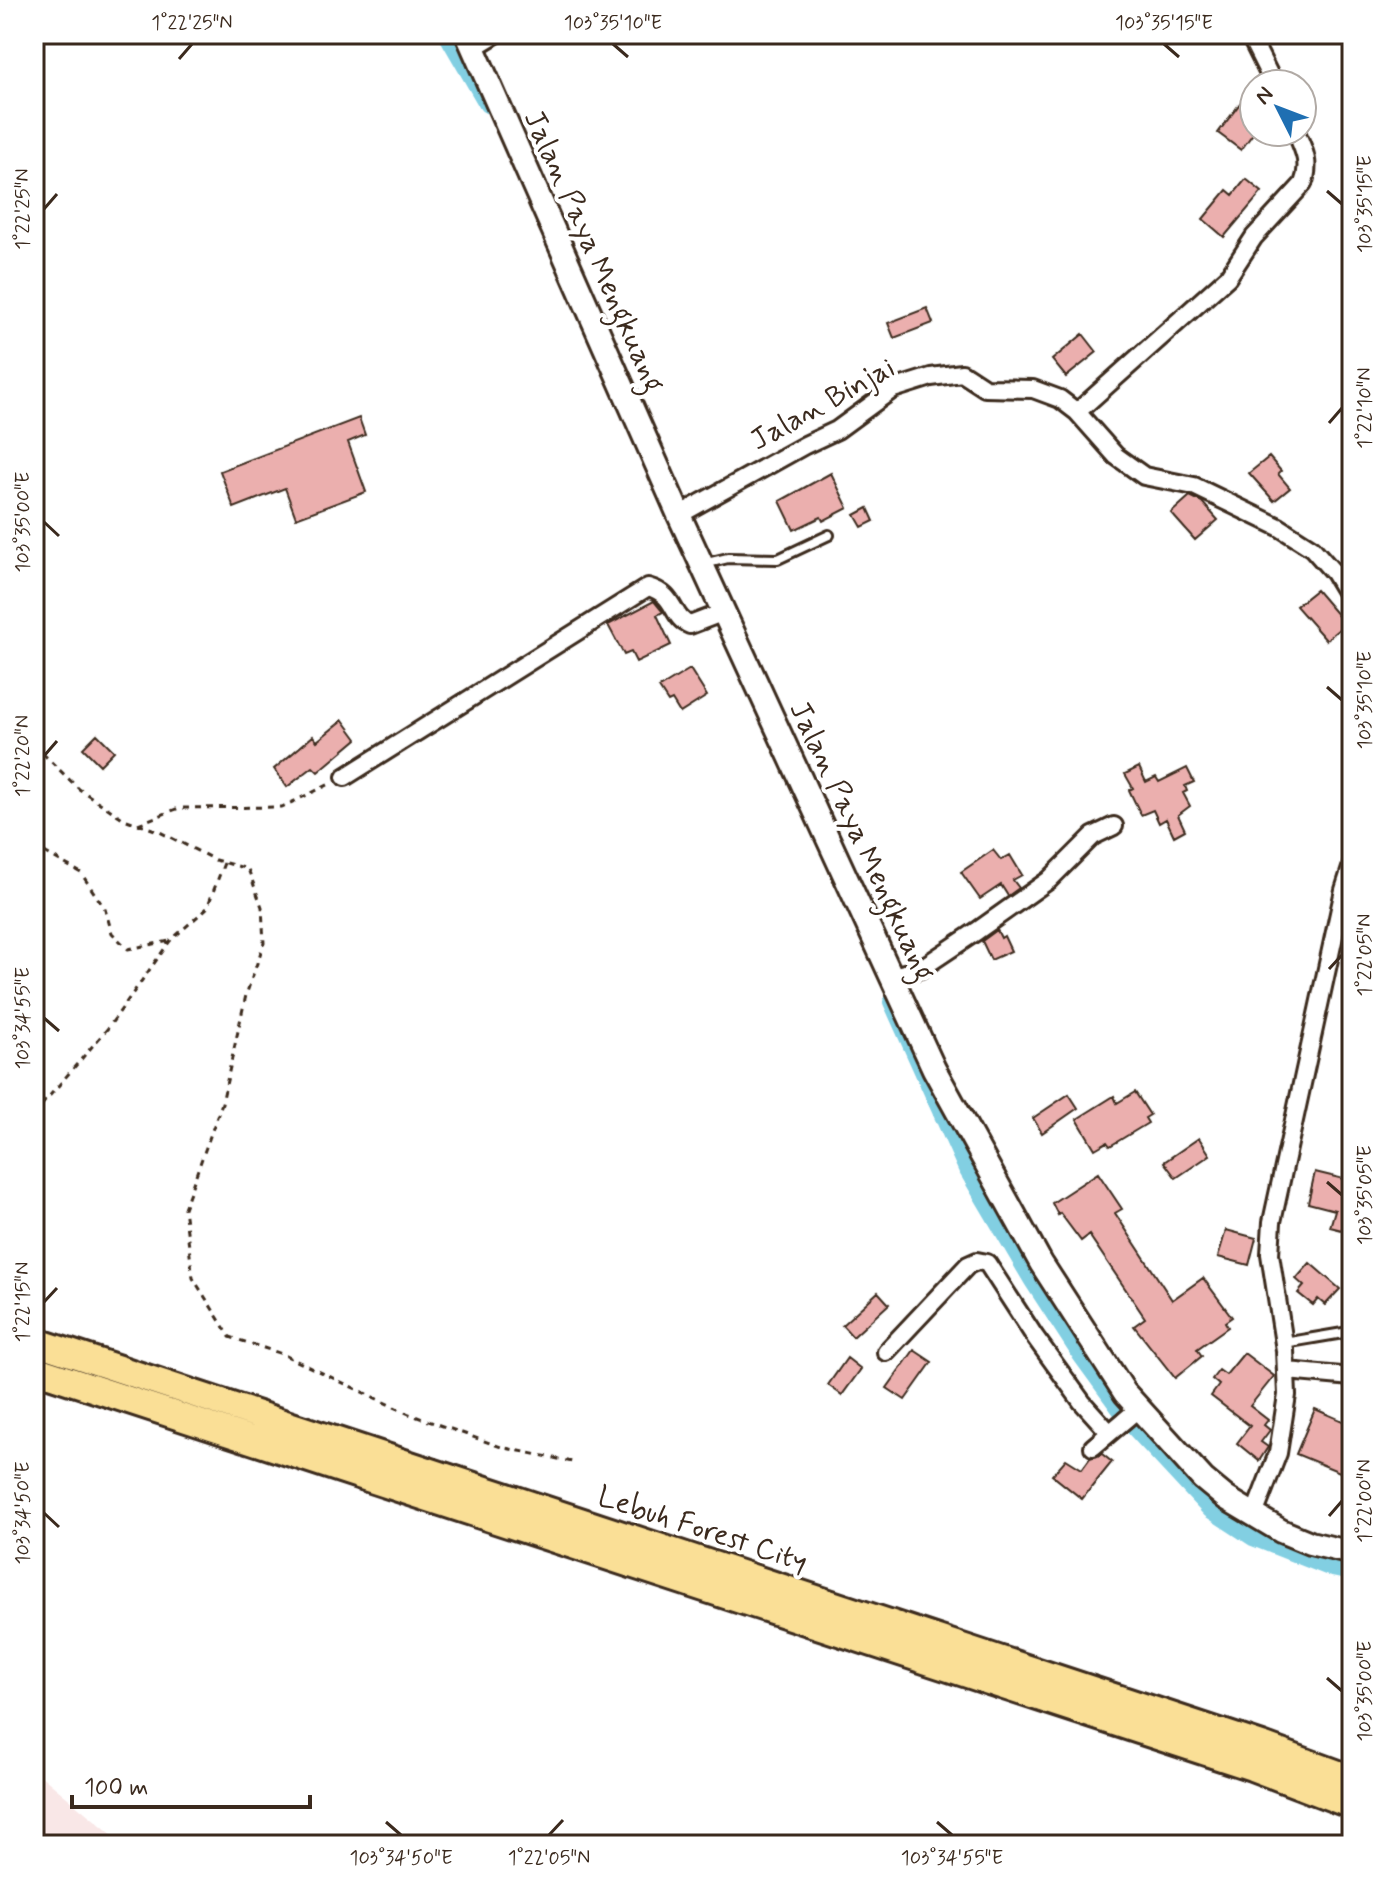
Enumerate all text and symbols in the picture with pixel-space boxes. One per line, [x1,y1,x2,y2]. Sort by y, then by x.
text: 1°22'25"N [151,10,233,37]
text: 103°35'10"E [564,10,662,37]
text: 103°35'15"E [1115,10,1213,37]
north arrow [1238,68,1318,148]
text: N [1249,81,1280,111]
street label: Jalan Paya Mengkuang [511,104,673,400]
text: 103°35'15"E [1352,155,1379,253]
text: 1°22'25"N [10,168,37,250]
street label: Jalan Binjai [743,348,902,460]
text: 1°22'10"N [1352,367,1379,449]
text: 103°35'00"E [10,472,37,572]
text: 103°35'10"E [1352,651,1379,749]
street label: Jalan Paya Mengkuang [777,695,944,989]
text: 1°22'20"N [10,715,37,797]
text: 1°22'05"N [1352,914,1379,996]
text: 103°34'55"E [10,967,37,1069]
text: 103°35'05"E [1352,1145,1379,1245]
text: 1°22'15"N [10,1262,37,1342]
text: 1°22'00"N [1352,1459,1379,1543]
text: 103°34'50"E [10,1461,37,1565]
street label: Lebuh Forest City [593,1477,812,1582]
text: 103°35'00"E [1352,1641,1379,1741]
scale bar [72,1759,310,1809]
text: 100 m [84,1773,148,1804]
text: 103°34'50"E [349,1845,453,1872]
text: 1°22'05"N [508,1845,590,1872]
text: 103°34'55"E [901,1845,1003,1872]

